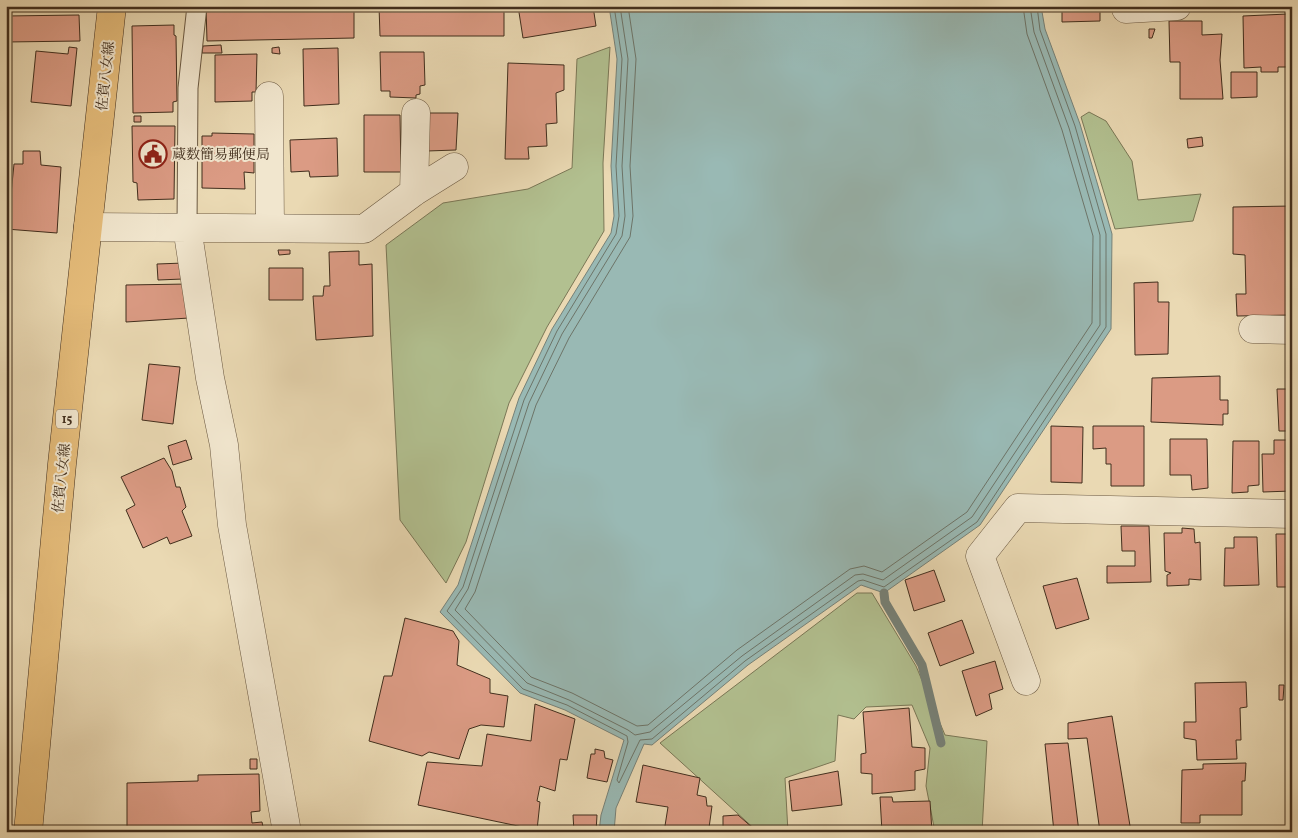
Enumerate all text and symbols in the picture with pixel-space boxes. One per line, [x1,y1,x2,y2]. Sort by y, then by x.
street label: 佐賀八女線 [93,40,120,112]
public building icon: 蔵数簡易郵便局 [138,139,168,169]
place label: 蔵数簡易郵便局 [172,146,270,165]
road number: 15 [56,409,78,428]
street label: 佐賀八女線 [49,442,76,514]

